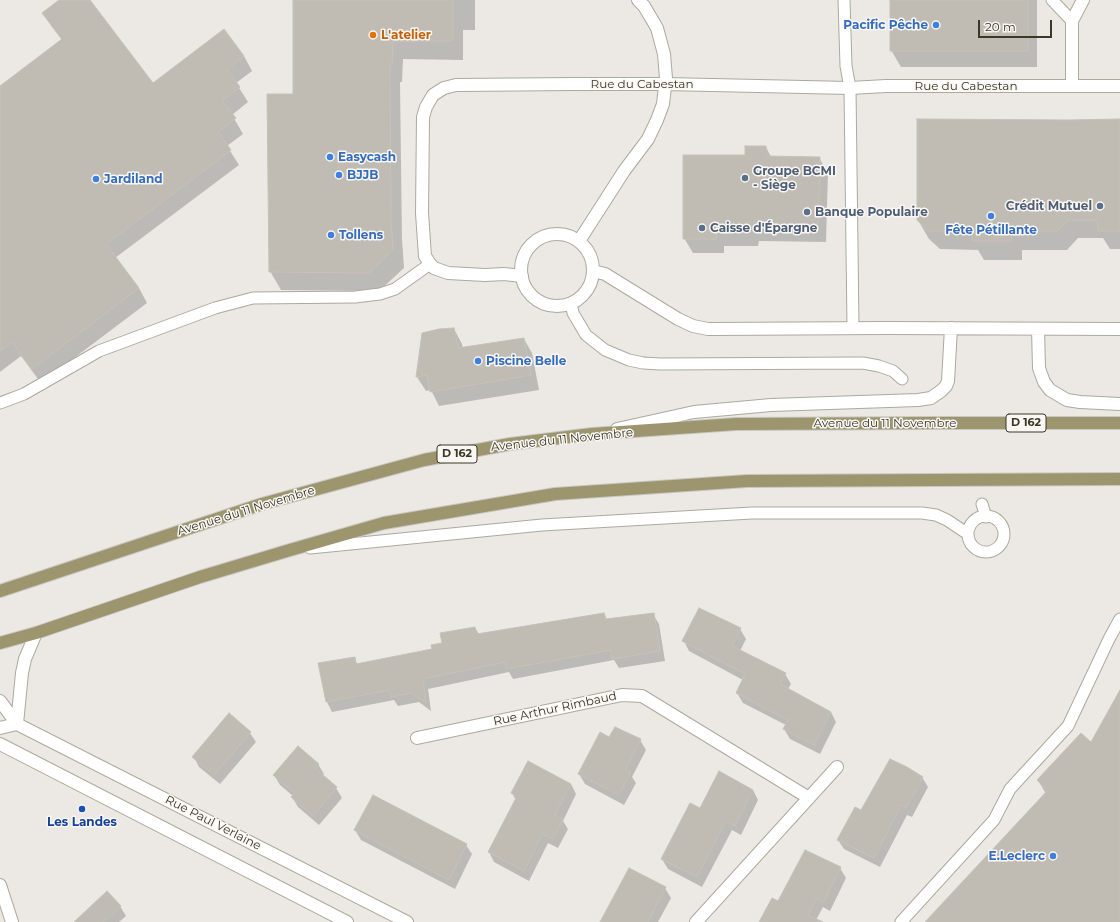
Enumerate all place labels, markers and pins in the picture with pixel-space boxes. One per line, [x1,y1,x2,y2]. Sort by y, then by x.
place label: Pacific Pêche [843,18,928,32]
marker: Pacific Pêche [931,20,941,30]
place label: L'atelier [381,28,431,42]
marker: L'atelier [368,30,378,40]
place label: Easycash [338,150,396,164]
marker: Easycash [325,152,335,162]
place label: Groupe BCMI - Siège [753,164,836,192]
place label: BJJB [347,168,378,182]
marker: BJJB [334,170,344,180]
place label: Jardiland [104,172,163,186]
marker: Groupe BCMI - Siège [740,173,750,183]
marker: Jardiland [91,174,101,184]
place label: Crédit Mutuel [1006,199,1092,213]
marker: Crédit Mutuel [1095,201,1105,211]
place label: Banque Populaire [815,205,928,219]
marker: Banque Populaire [802,207,812,217]
marker: Fête Pétillante [986,211,996,221]
place label: Caisse d'Épargne [710,221,817,235]
marker: Caisse d'Épargne [697,223,707,233]
place label: Fête Pétillante [945,223,1037,237]
place label: Tollens [339,228,383,242]
marker: Tollens [326,230,336,240]
place label: Piscine Belle [486,354,566,368]
marker: Piscine Belle [473,356,483,366]
marker: Les Landes [77,804,87,814]
place label: Les Landes [47,815,117,829]
place label: E.Leclerc [989,849,1045,863]
marker: E.Leclerc [1048,851,1058,861]

